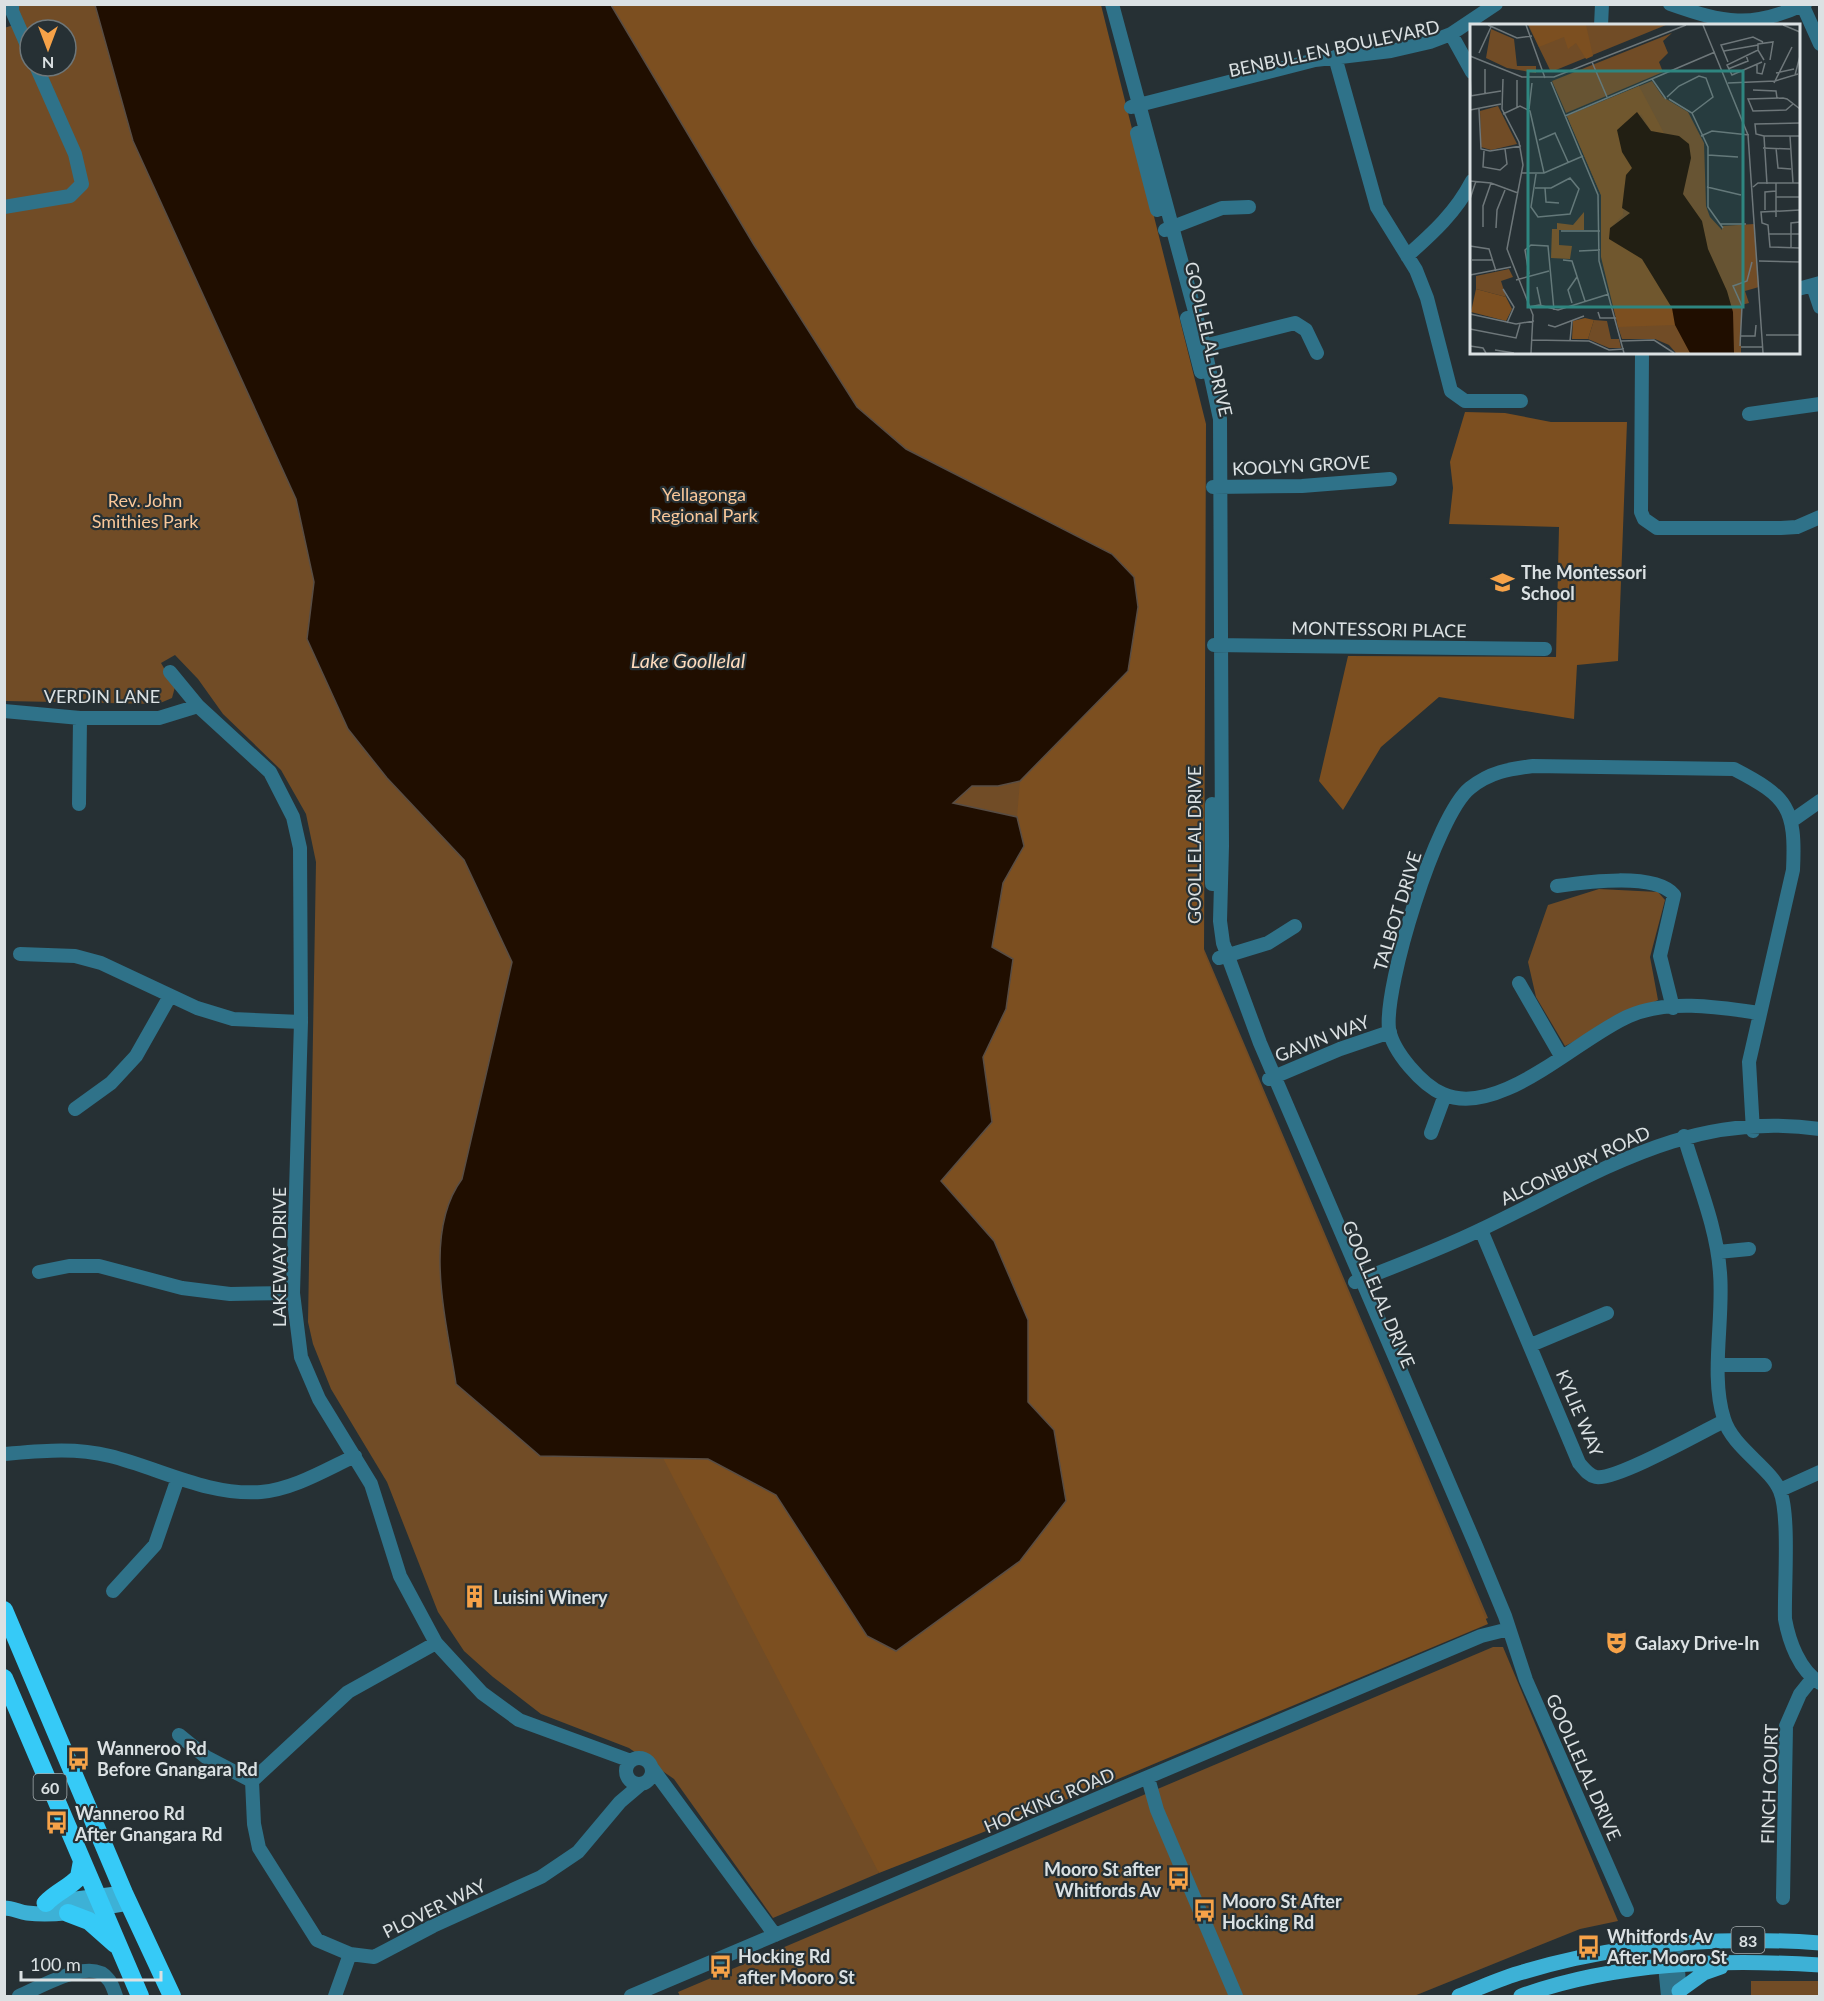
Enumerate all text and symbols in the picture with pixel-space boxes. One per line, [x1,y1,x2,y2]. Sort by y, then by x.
street label: BENBULLEN BOULEVARD [1226,15,1442,81]
north arrow [18,18,78,78]
inset map [1470,24,1800,354]
text: N [42,54,54,73]
street label: GOOLLELAL DRIVE [1180,259,1238,419]
street label: KOOLYN GROVE [1232,450,1370,480]
park label: Yellagonga Regional Park [650,483,758,526]
park label: Rev. John Smithies Park [92,489,199,532]
place label: The Montessori School [1521,561,1647,604]
school or university icon: The Montessori School [1490,569,1516,595]
street label: MONTESSORI PLACE [1291,616,1467,642]
water label: Lake Goollelal [631,648,746,672]
street label: VERDIN LANE [44,685,160,707]
street label: GOOLLELAL DRIVE [1183,766,1205,924]
street label: TALBOT DRIVE [1368,849,1426,973]
street label: GAVIN WAY [1272,1010,1373,1066]
street label: ALCONBURY ROAD [1497,1121,1653,1209]
street label: LAKEWAY DRIVE [268,1187,290,1327]
street label: GOOLLELAL DRIVE [1338,1217,1420,1371]
street label: KYLIE WAY [1552,1366,1608,1460]
building icon: Luisini Winery [462,1584,488,1610]
place label: Luisini Winery [493,1586,608,1608]
theatre icon: Galaxy Drive-In [1604,1630,1630,1656]
place label: Galaxy Drive-In [1635,1632,1759,1654]
street label: GOOLLELAL DRIVE [1542,1690,1626,1844]
street label: FINCH COURT [1756,1723,1782,1844]
place label: Wanneroo Rd Before Gnangara Rd [97,1737,258,1780]
bus stop icon: Wanneroo Rd Before Gnangara Rd [66,1745,92,1771]
street label: HOCKING ROAD [980,1763,1118,1837]
road number: 60 [34,1774,66,1800]
place label: Wanneroo Rd After Gnangara Rd [74,1802,223,1845]
bus stop icon: Wanneroo Rd After Gnangara Rd [44,1810,70,1836]
place label: Mooro St after Whitfords Av [1044,1858,1161,1901]
bus stop icon: Mooro St after Whitfords Av [1166,1866,1192,1892]
street label: PLOVER WAY [379,1873,490,1942]
place label: Mooro St After Hocking Rd [1222,1890,1342,1933]
bus stop icon: Mooro St After Hocking Rd [1191,1898,1217,1924]
place label: Whitfords Av After Mooro St [1606,1925,1727,1968]
road number: 83 [1732,1927,1764,1953]
bus stop icon: Whitfords Av After Mooro St [1576,1933,1602,1959]
scale bar [21,1944,160,1982]
place label: Hocking Rd after Mooro St [738,1945,855,1988]
text: 100 m [30,1953,81,1975]
bus stop icon: Hocking Rd after Mooro St [707,1953,733,1979]

